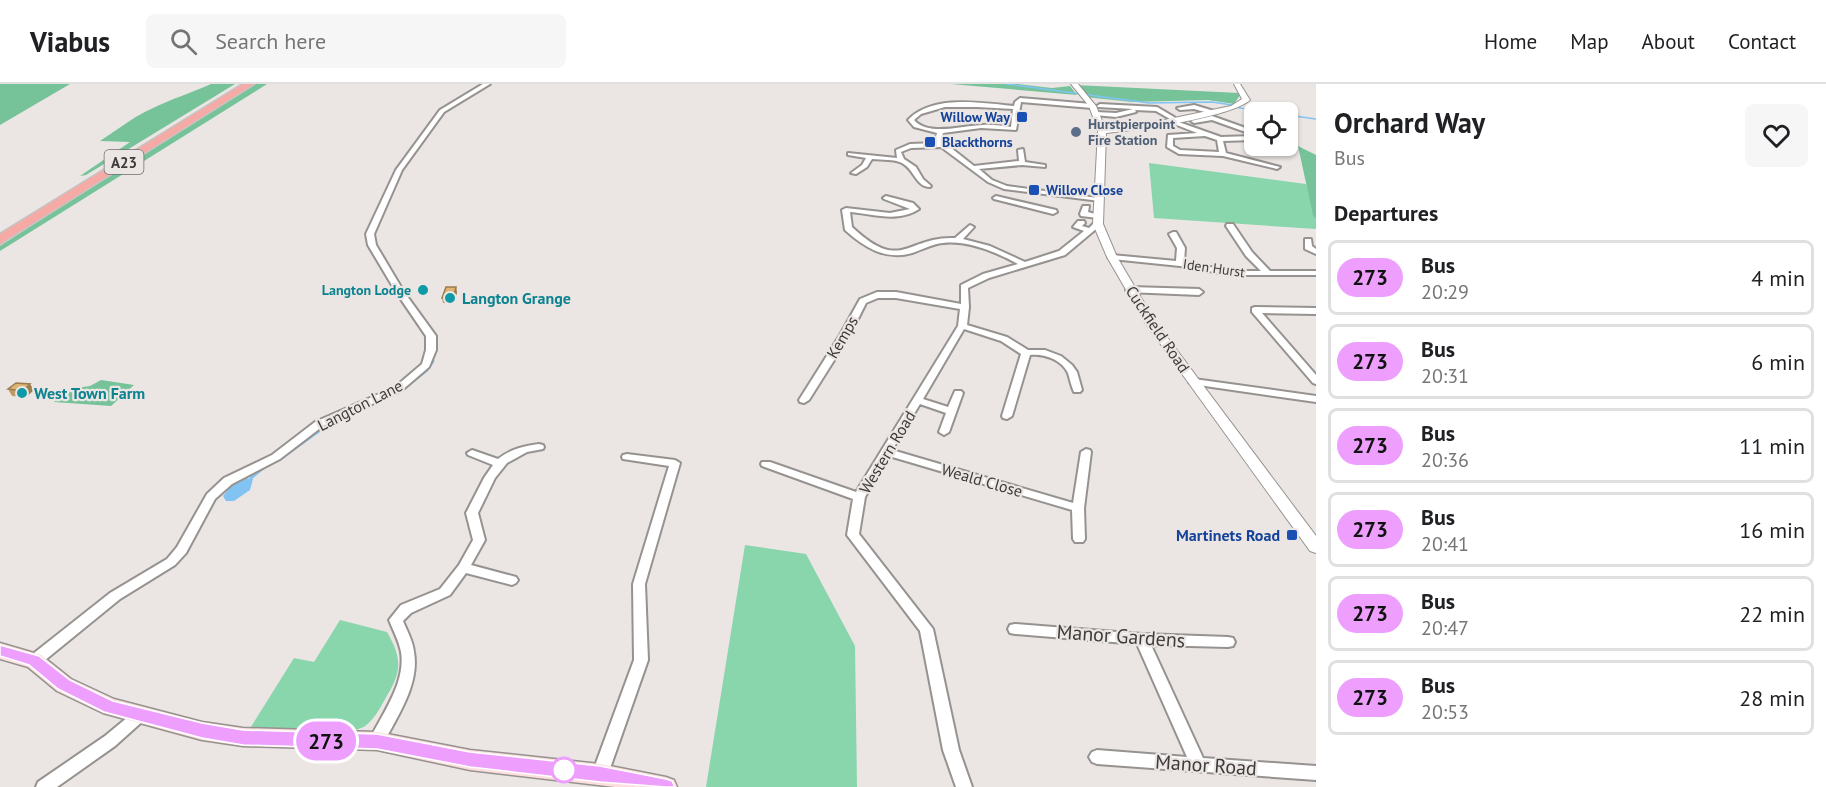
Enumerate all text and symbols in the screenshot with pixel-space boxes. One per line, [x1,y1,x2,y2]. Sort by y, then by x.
search box [146,14,566,68]
text: Viabus [30,23,110,60]
icon: search [167,25,200,58]
text: Search here [215,27,326,55]
text: Home [1484,28,1537,55]
text: Map [1570,28,1609,55]
text: About [1642,28,1695,55]
text: Contact [1728,28,1796,55]
map controls [1244,102,1298,156]
button: locate [1244,102,1298,156]
text: Orchard Way [1334,104,1485,141]
button: heart [1745,104,1808,167]
place label: Willow Way [941,108,1010,126]
marker: Willow Way [1015,110,1029,124]
place label: Hurstpierpoint Fire Station [1088,115,1175,149]
marker: Hurstpierpoint Fire Station [1069,125,1083,139]
place label: Blackthorns [942,133,1013,151]
marker: Blackthorns [923,135,937,149]
text: Bus [1334,145,1365,171]
road number: A23 [104,150,144,174]
place label: Willow Close [1046,181,1123,199]
marker: Willow Close [1027,183,1041,197]
text: Departures [1334,199,1438,227]
text: Bus [1421,251,1455,279]
street label: Iden Hurst [1182,255,1246,281]
text: 273 [1352,264,1388,291]
text: 4 min [1751,264,1805,292]
text: 20:29 [1421,279,1469,305]
place label: Langton Lodge [322,281,411,299]
street label: Cuckfield Road [1122,282,1194,376]
marker: Langton Lodge [416,283,430,297]
place label: Langton Grange [462,288,571,308]
marker: Langton Grange [443,291,457,305]
street label: Kemps [822,312,862,362]
text: Bus [1421,335,1455,363]
text: 273 [1352,348,1388,375]
text: 6 min [1751,348,1805,376]
text: 20:31 [1421,363,1469,389]
street label: Langton Lane [314,375,406,435]
place label: West Town Farm [34,383,145,403]
marker: West Town Farm [15,386,29,400]
street label: Western Road [854,407,920,497]
text: Bus [1421,419,1455,447]
text: 273 [1352,432,1388,459]
text: 11 min [1739,432,1805,460]
text: 20:36 [1421,447,1469,473]
street label: Weald Close [939,459,1025,501]
text: Bus [1421,503,1455,531]
text: 273 [1352,516,1388,543]
text: 16 min [1739,516,1805,544]
place label: Martinets Road [1176,525,1280,545]
marker: Martinets Road [1285,528,1299,542]
text: 20:41 [1421,531,1469,557]
text: Bus [1421,587,1455,615]
text: 273 [1352,600,1388,627]
text: 22 min [1739,600,1805,628]
text: 20:47 [1421,615,1469,641]
street label: Manor Gardens [1056,619,1186,653]
text: Bus [1421,671,1455,699]
text: 273 [1352,684,1388,711]
text: 28 min [1739,684,1805,712]
text: 20:53 [1421,699,1469,725]
line badge: 273 [292,722,360,760]
text: 273 [308,728,344,755]
street label: Manor Road [1154,748,1258,782]
unlabelled marker [551,757,577,783]

